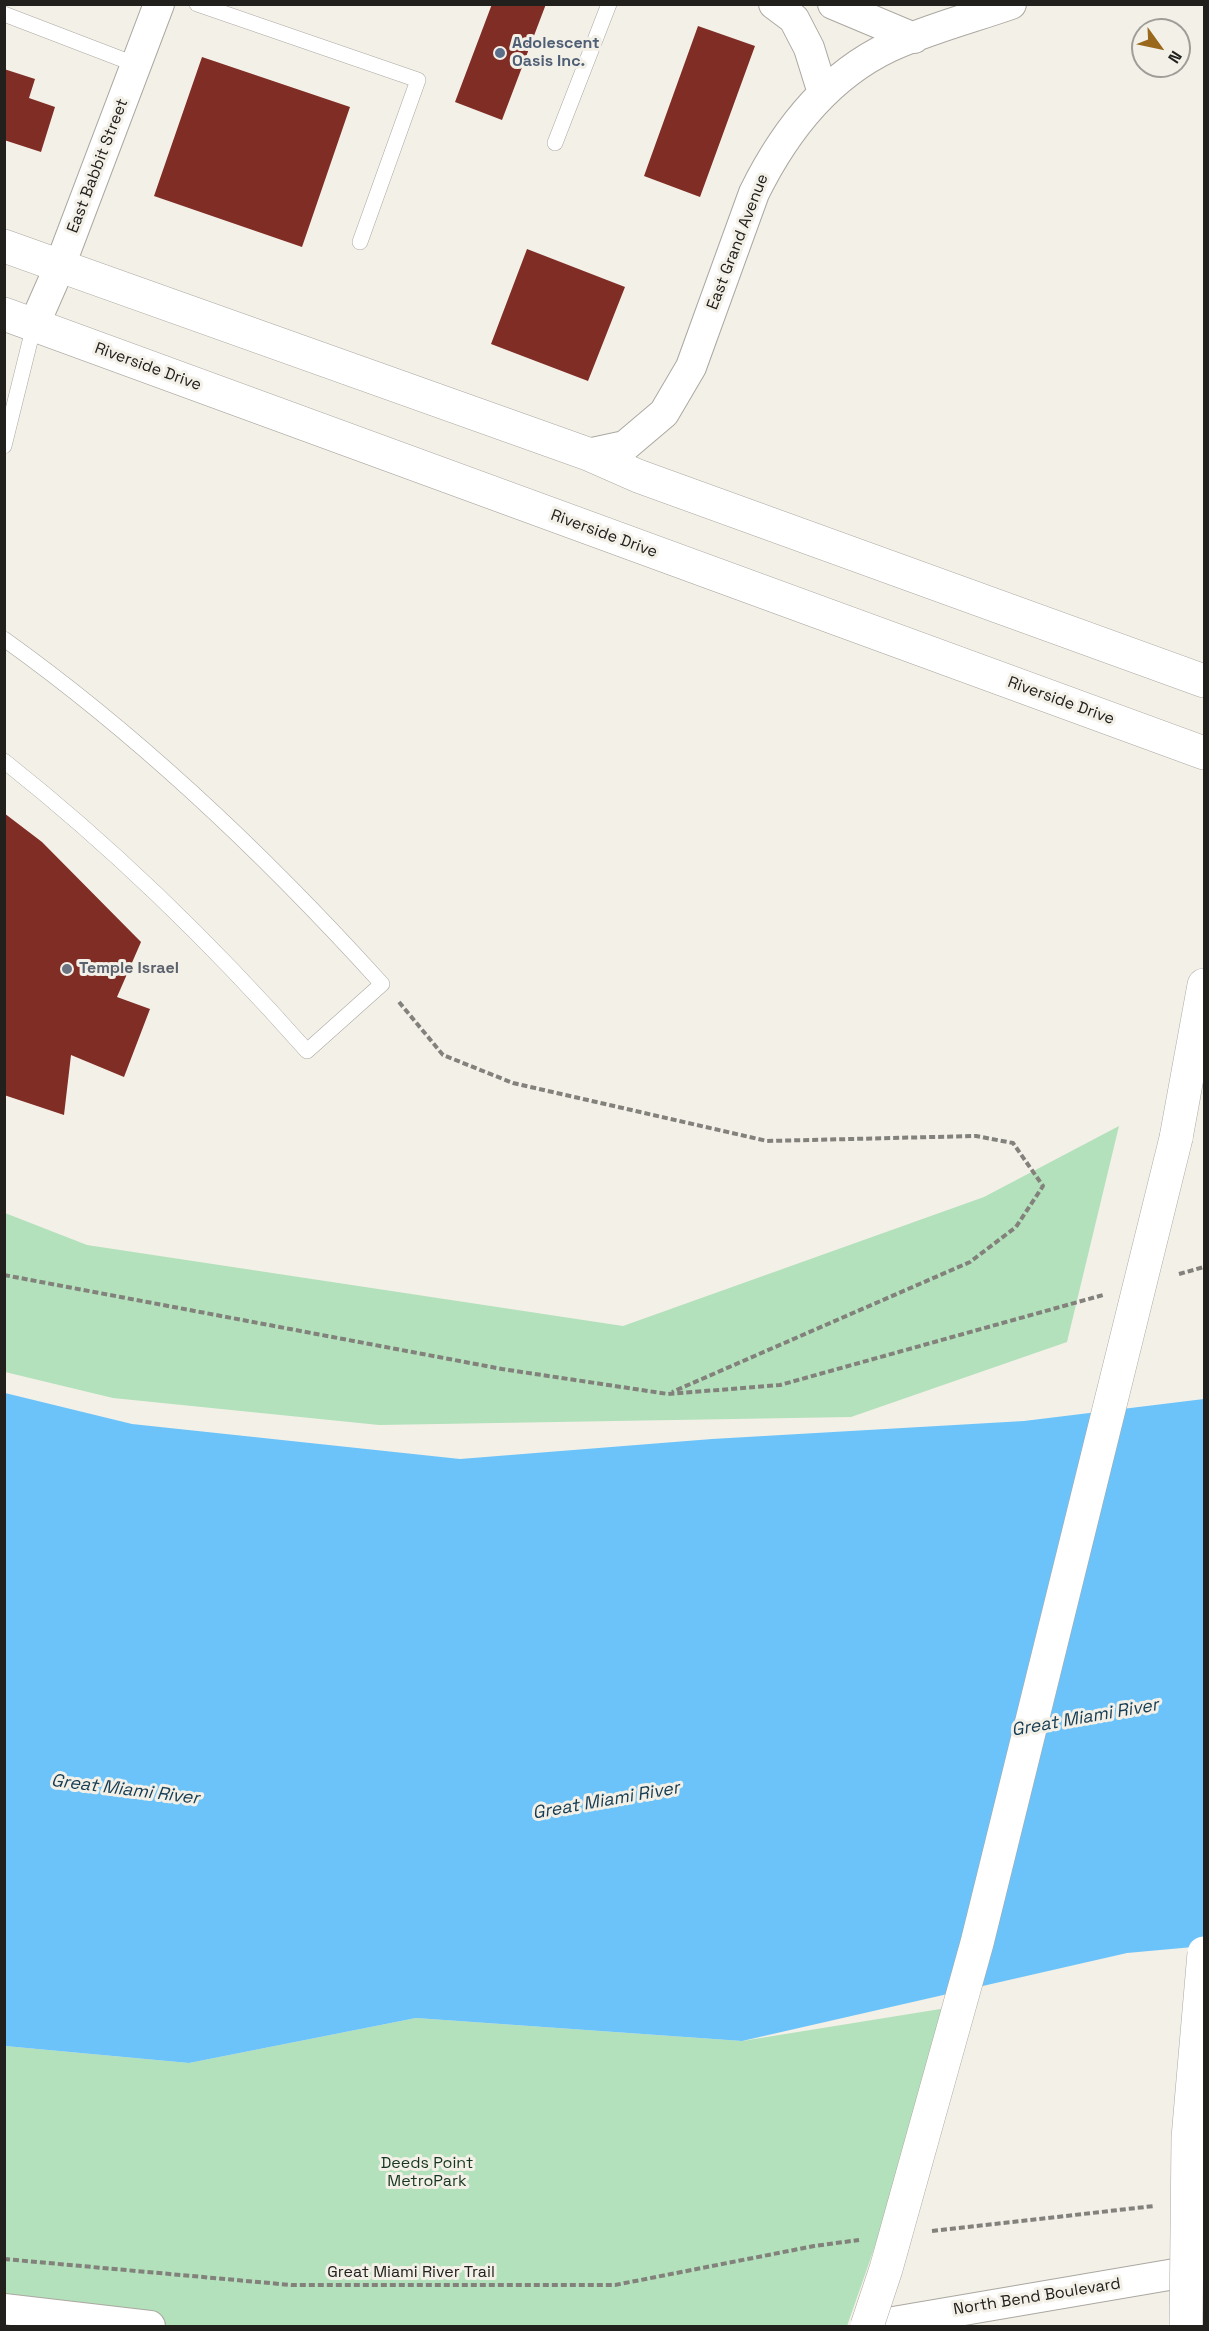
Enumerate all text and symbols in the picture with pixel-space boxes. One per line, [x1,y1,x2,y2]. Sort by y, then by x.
north arrow [1131,18,1191,78]
place label: Adolescent Oasis Inc. [512,34,600,72]
marker: Adolescent Oasis Inc. [493,46,507,60]
text: N [1163,47,1187,67]
street label: East Babbit Street [63,96,133,236]
street label: East Grand Avenue [703,171,773,313]
street label: Riverside Drive [92,339,204,395]
street label: Riverside Drive [548,506,660,562]
street label: Riverside Drive [1005,673,1117,729]
place label: Temple Israel [79,959,179,979]
marker: Temple Israel [60,962,74,976]
water label: Great Miami River [1010,1694,1160,1742]
water label: Great Miami River [50,1770,200,1810]
water label: Great Miami River [531,1777,681,1825]
park label: Deeds Point MetroPark [381,2154,473,2192]
street label: Great Miami River Trail [327,2263,495,2283]
street label: North Bend Boulevard [952,2274,1122,2320]

